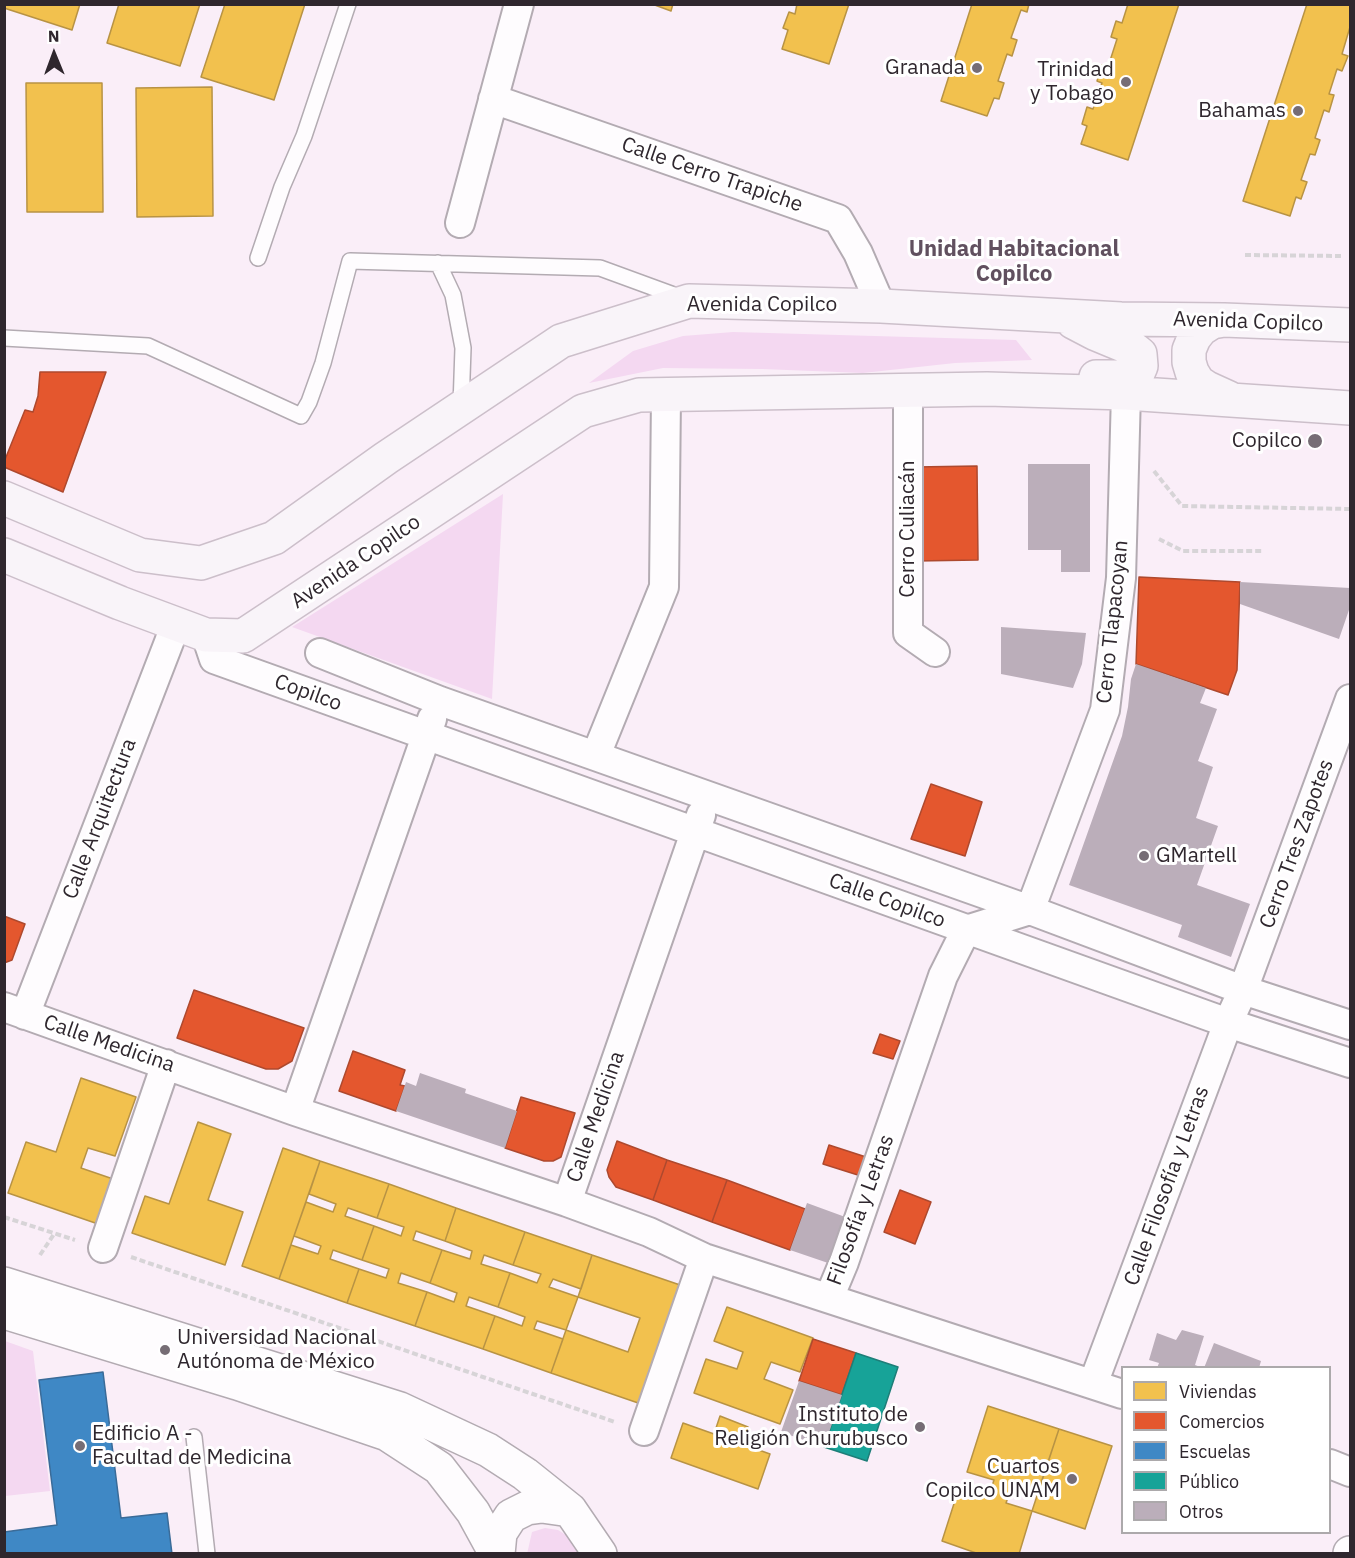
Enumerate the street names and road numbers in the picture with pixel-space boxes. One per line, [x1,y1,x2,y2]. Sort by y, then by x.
street label: Calle Cerro Trapiche [618,132,806,218]
street label: Avenida Copilco [687,292,837,318]
street label: Avenida Copilco [1172,307,1324,337]
street label: Cerro Culiacán [895,460,921,598]
street label: Avenida Copilco [287,510,425,614]
street label: Cerro Tlapacoyan [1092,539,1134,705]
street label: Copilco [271,669,345,717]
street label: Calle Arquitectura [58,735,142,903]
street label: Cerro Tres Zapotes [1255,756,1339,932]
street label: Calle Copilco [825,868,949,934]
street label: Calle Medicina [40,1010,178,1078]
street label: Calle Medicina [562,1048,630,1186]
street label: Calle Filosofía y Letras [1119,1083,1215,1289]
street label: Filosofía y Letras [822,1131,900,1289]

